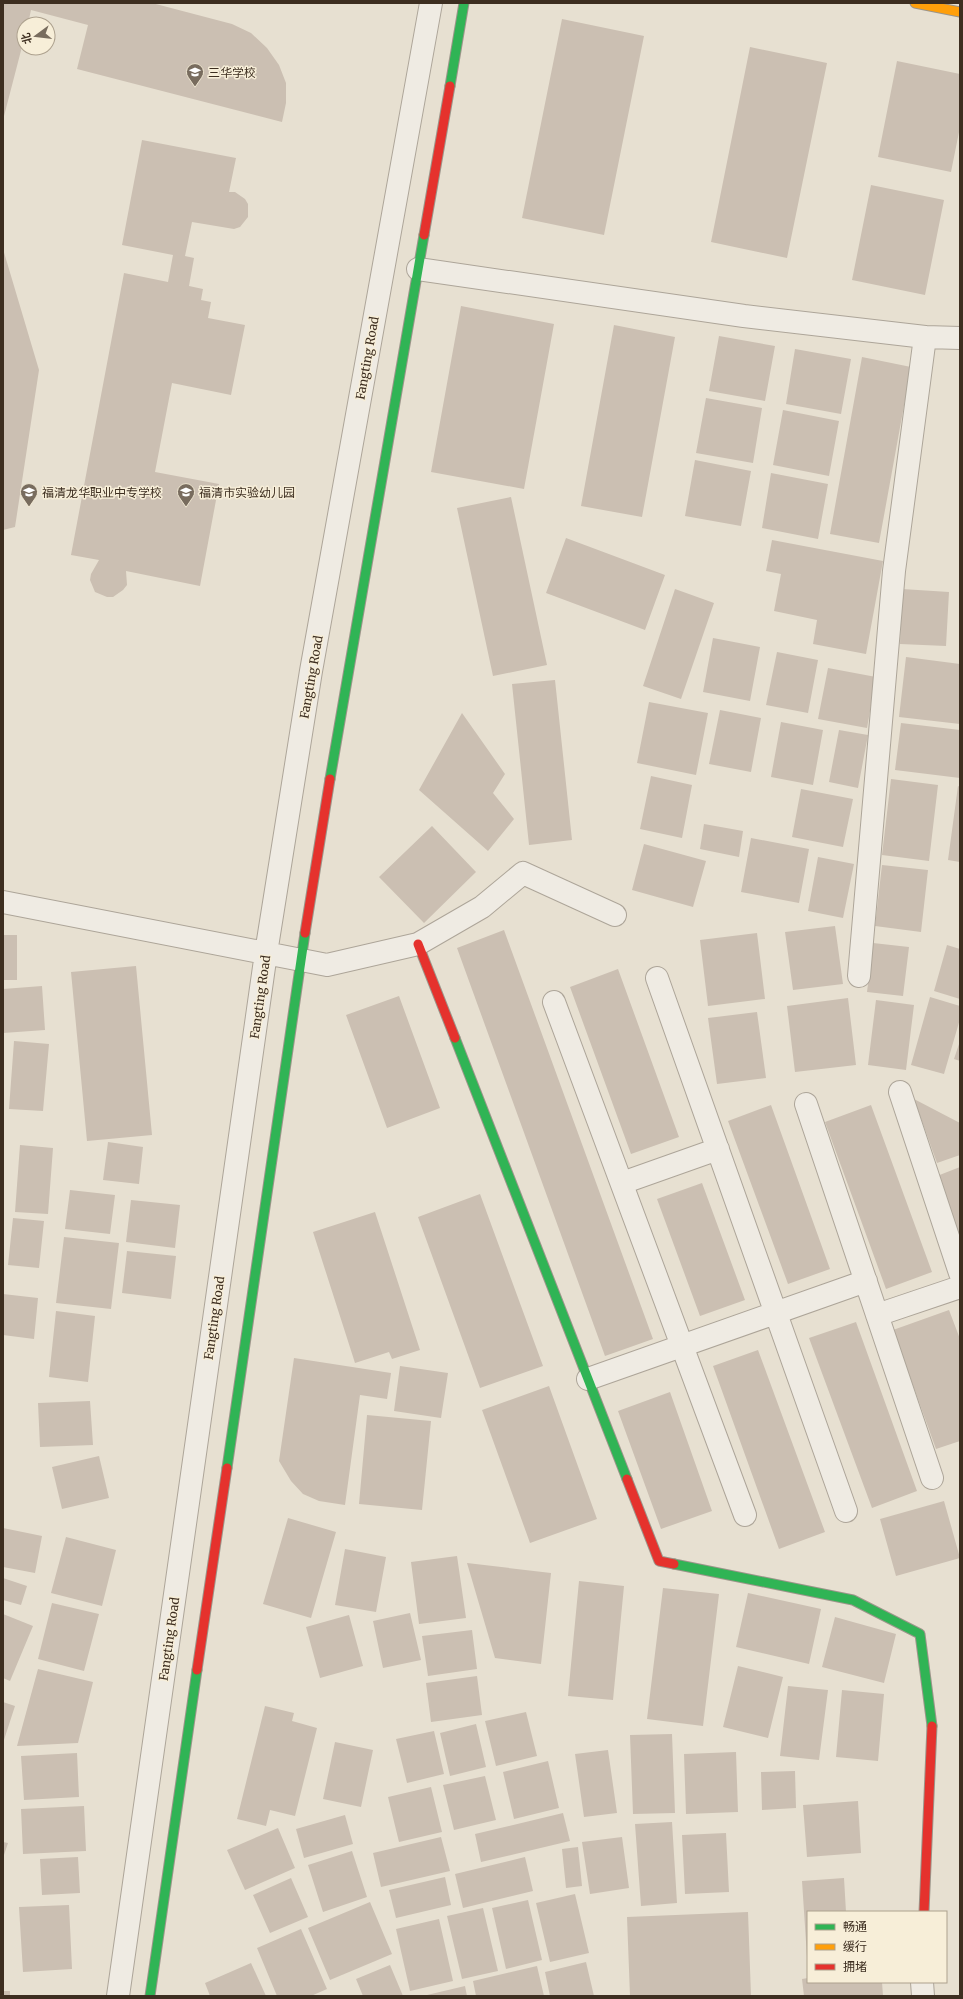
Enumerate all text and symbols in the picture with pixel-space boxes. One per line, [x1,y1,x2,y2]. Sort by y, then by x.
north arrow [16,16,56,56]
text: 北 [18,31,35,46]
school or university icon: 三华学校 [185,62,205,87]
place label: 三华学校 [208,65,256,80]
street label: Fangting Road [352,315,382,401]
school or university icon: 福清龙华职业中专学校 [19,482,39,507]
school or university icon: 福清市实验幼儿园 [176,482,196,507]
place label: 福清龙华职业中专学校 [42,485,162,500]
place label: 福清市实验幼儿园 [199,485,295,500]
street label: Fangting Road [296,634,326,720]
street label: Fangting Road [247,954,273,1040]
street label: Fangting Road [201,1275,227,1361]
street label: Fangting Road [156,1596,182,1682]
legend [807,1911,947,1983]
text: 畅通 [843,1919,867,1934]
text: 缓行 [843,1939,867,1954]
text: 拥堵 [843,1959,867,1974]

